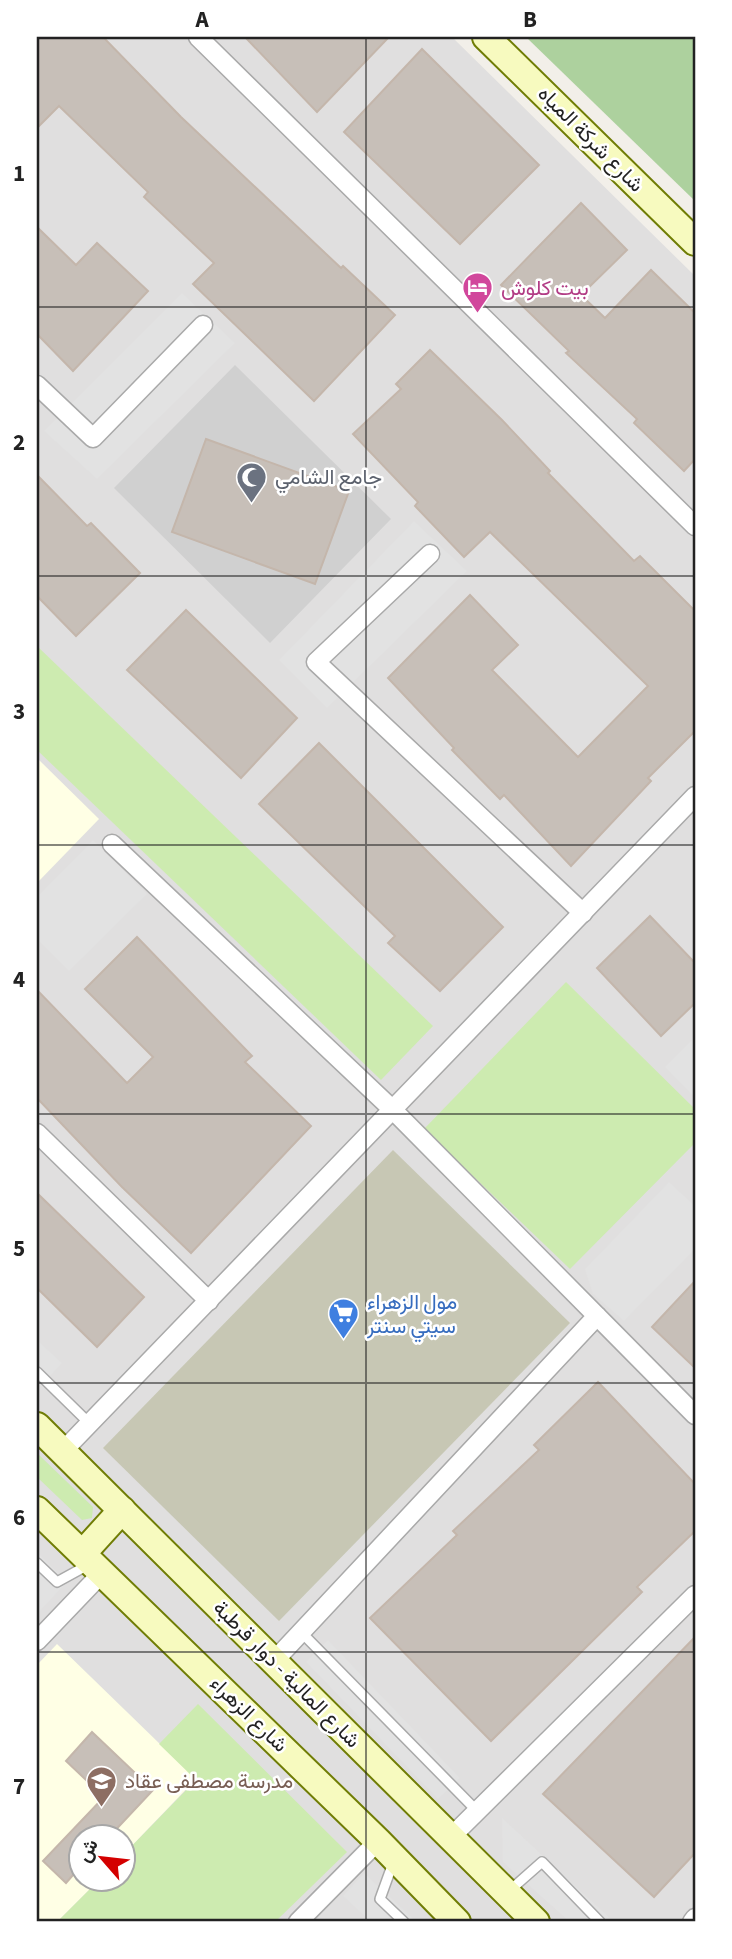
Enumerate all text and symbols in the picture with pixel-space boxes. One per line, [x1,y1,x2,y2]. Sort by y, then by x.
text: A [194,3,209,36]
text: B [523,3,537,36]
street label: شارع شركة المياه [531,79,651,199]
text: 1 [13,157,25,190]
hotel icon: بيت كلوش [461,271,495,315]
place label: بيت كلوش [501,273,589,303]
text: 2 [13,426,25,459]
mosque icon: جامع الشامي [235,460,269,504]
place label: جامع الشامي [275,462,382,494]
text: 3 [13,695,25,728]
text: 4 [13,963,25,996]
text: 5 [13,1232,25,1265]
place label: مول الزهراء سيتي سنتر [366,1287,457,1343]
supermarket icon: مول الزهراء سيتي سنتر [327,1297,361,1341]
text: 6 [13,1501,25,1534]
street label: شارع المالية - دوار قرطبة [206,1593,368,1755]
street label: شارع الزهراء [203,1669,295,1759]
school or university icon: مدرسة مصطفى عقاد [85,1764,119,1808]
place label: مدرسة مصطفى عقاد [125,1766,293,1796]
text: 7 [13,1770,25,1803]
north arrow [66,1822,136,1892]
text: ش [71,1834,106,1867]

